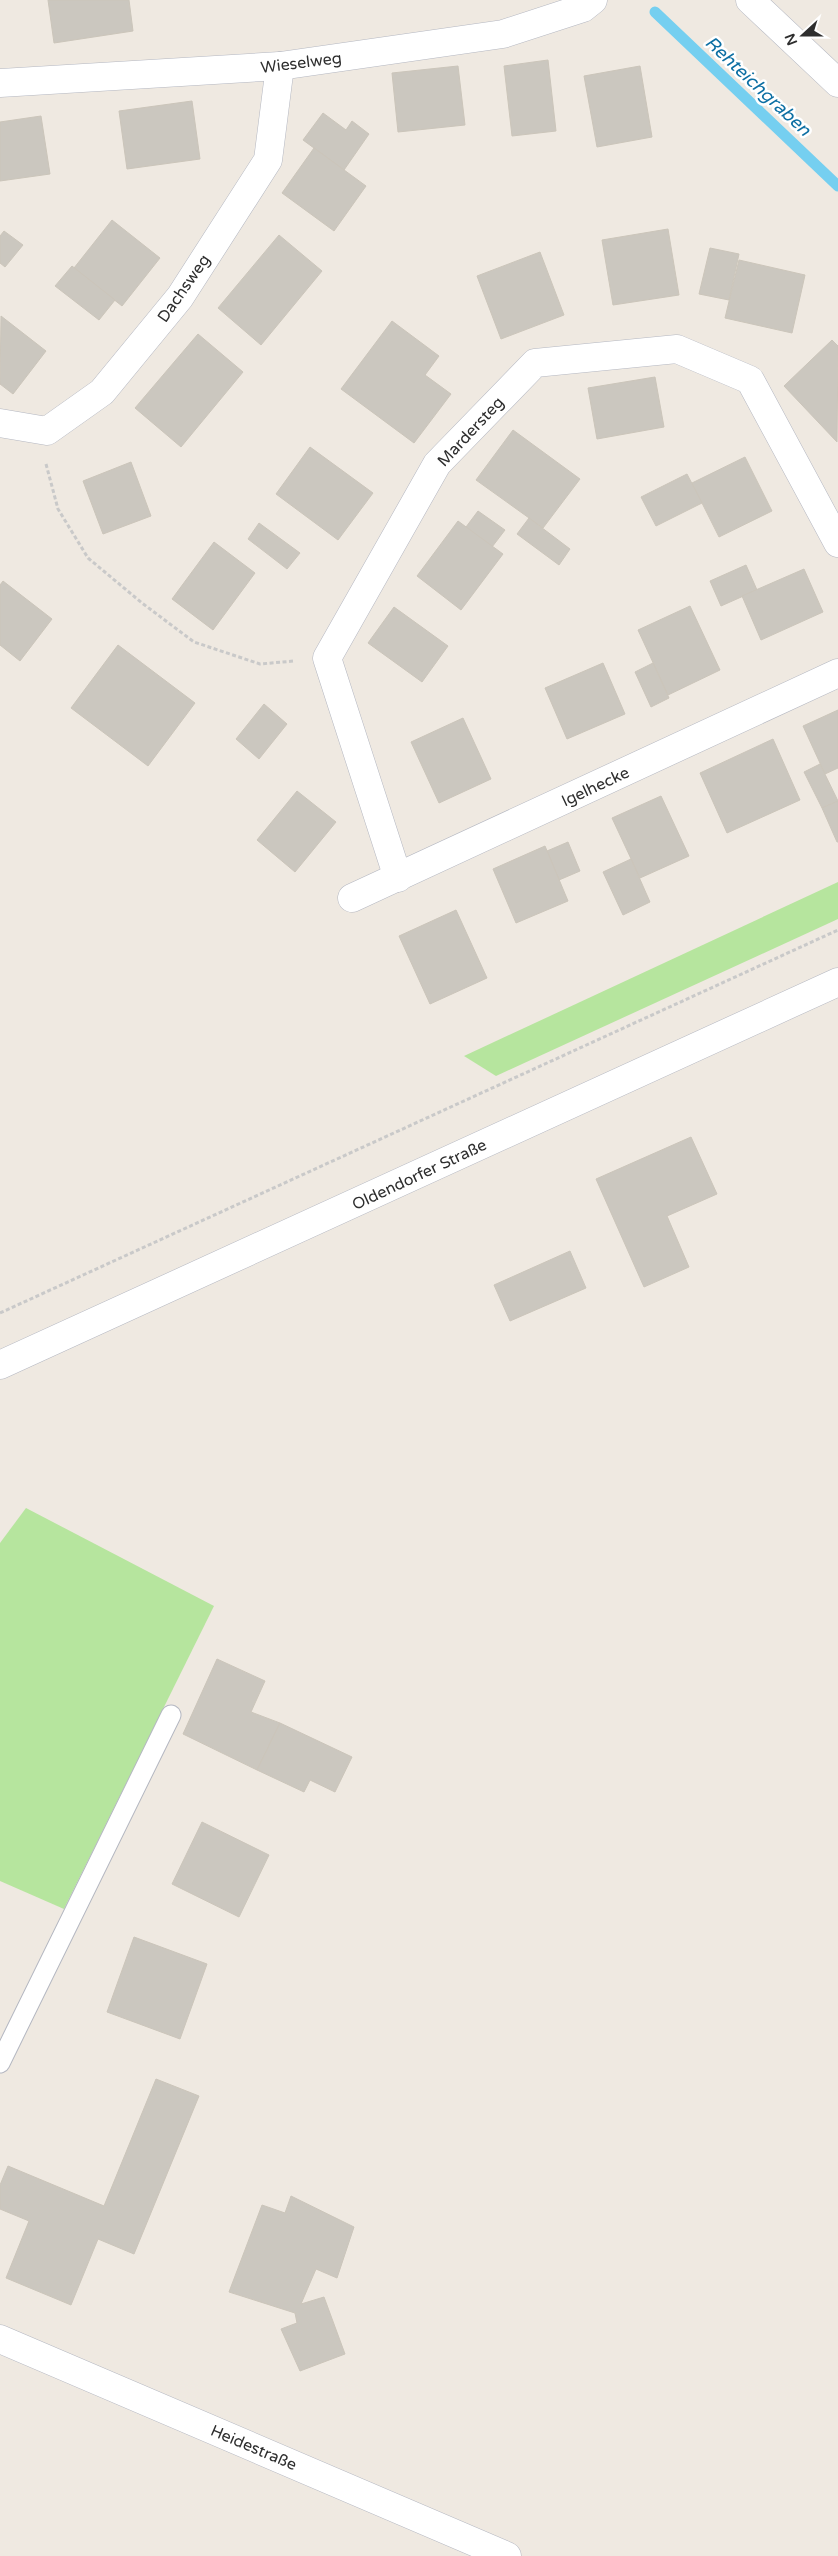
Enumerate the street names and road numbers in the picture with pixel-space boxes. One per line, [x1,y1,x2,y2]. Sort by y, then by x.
street label: Wieselweg [259,48,343,78]
street label: Dachsweg [153,251,215,326]
street label: Mardersteg [433,393,508,471]
street label: Igelhecke [558,763,632,811]
street label: Oldendorfer Straße [349,1135,490,1215]
street label: Heidestraße [208,2421,300,2475]

